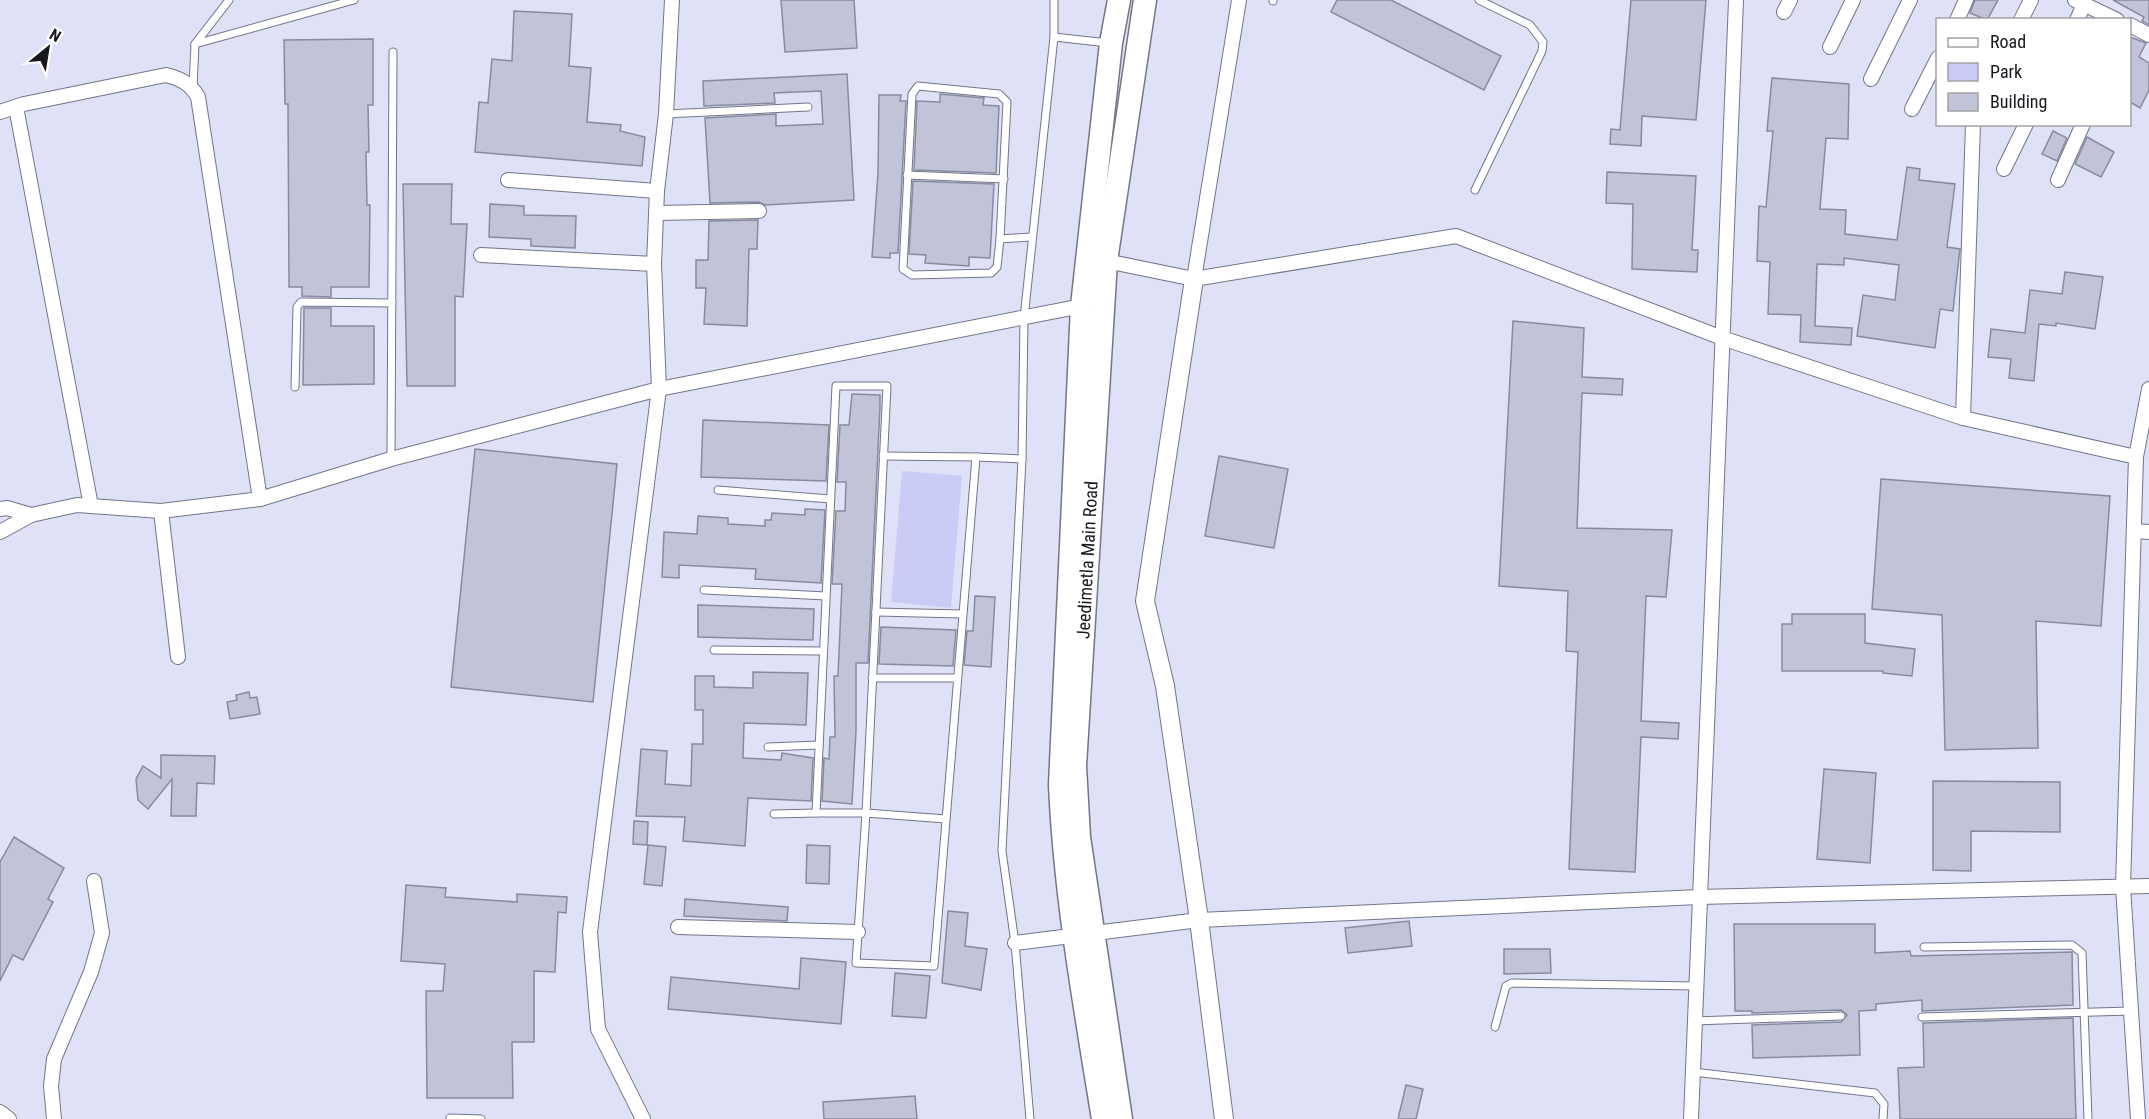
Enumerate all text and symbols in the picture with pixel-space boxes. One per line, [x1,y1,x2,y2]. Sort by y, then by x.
north arrow [18,18,78,78]
legend [1936,18,2131,126]
text: N [46,25,64,46]
text: Road [1990,31,2026,52]
text: Park [1990,61,2022,82]
text: Building [1990,91,2047,112]
street label: Jeedimetla Main Road [1072,480,1102,640]

